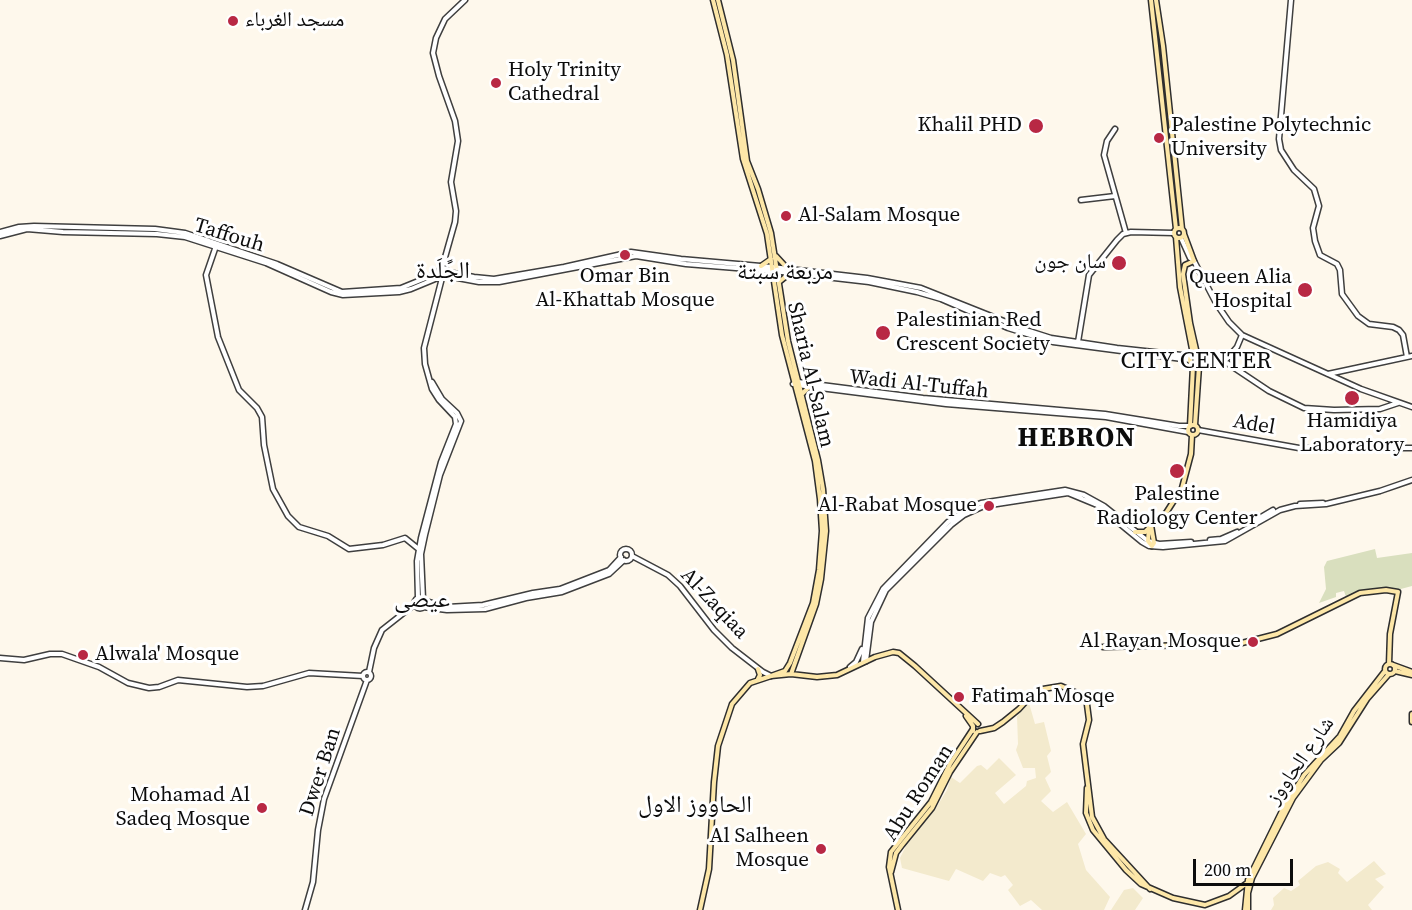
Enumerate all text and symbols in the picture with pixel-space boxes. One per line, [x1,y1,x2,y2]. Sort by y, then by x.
place label: مسجد الغرباء [245,8,344,34]
marker: مسجد الغرباء [226,14,240,28]
place label: Holy Trinity Cathedral [508,58,621,108]
marker: Holy Trinity Cathedral [489,76,503,90]
place label: Khalil PHD [917,113,1022,139]
place label: Palestine Polytechnic University [1171,113,1371,163]
marker: Khalil PHD [1027,117,1045,135]
marker: Palestine Polytechnic University [1152,131,1166,145]
place label: Al-Salam Mosque [798,203,960,229]
marker: Al-Salam Mosque [779,209,793,223]
street label: Taffouh [191,213,267,259]
marker: Omar Bin Al-Khattab Mosque [618,248,632,262]
place label: سان جون [1034,250,1106,276]
marker: سان جون [1110,254,1128,272]
district label: الجًلَدة [416,258,470,286]
district label: مربعة سبتة [737,259,833,287]
place label: Omar Bin Al-Khattab Mosque [535,264,715,314]
place label: Queen Alia Hospital [1189,265,1292,315]
marker: Queen Alia Hospital [1296,281,1314,299]
street label: Sharia Al-Salam [781,300,839,450]
place label: Palestinian Red Crescent Society [896,308,1050,358]
marker: Palestinian Red Crescent Society [874,324,892,342]
district label: CITY CENTER [1112,348,1280,376]
street label: Wadi Al-Tuffah [848,365,990,405]
marker: Hamidiya Laboratory [1343,389,1361,407]
street label: Adel [1231,409,1277,441]
place label: Hamidiya Laboratory [1300,409,1404,459]
district label: HEBRON [1018,423,1136,455]
marker: Palestine Radiology Center [1168,462,1186,480]
place label: Palestine Radiology Center [1096,482,1258,532]
place label: Al-Rabat Mosque [818,493,977,519]
marker: Al-Rabat Mosque [982,499,996,513]
street label: Al-Zaqiaa [675,563,753,645]
district label: عيصى [394,587,450,615]
place label: Al Rayan Mosque [1080,629,1241,655]
marker: Al Rayan Mosque [1246,635,1260,649]
place label: Alwala' Mosque [95,642,239,668]
marker: Alwala' Mosque [76,648,90,662]
place label: Fatimah Mosqe [971,684,1115,710]
marker: Fatimah Mosqe [952,690,966,704]
street label: شارع الحاووز [1262,712,1340,810]
street label: Dwer Ban [295,725,347,819]
street label: Abu Roman [878,740,960,846]
place label: Mohamad Al Sadeq Mosque [116,783,250,833]
district label: الحاووز الاول [638,792,752,820]
marker: Mohamad Al Sadeq Mosque [255,801,269,815]
place label: Al Salheen Mosque [709,824,809,874]
marker: Al Salheen Mosque [814,842,828,856]
scale bar [1196,847,1296,885]
text: 200 m [1204,857,1251,882]

